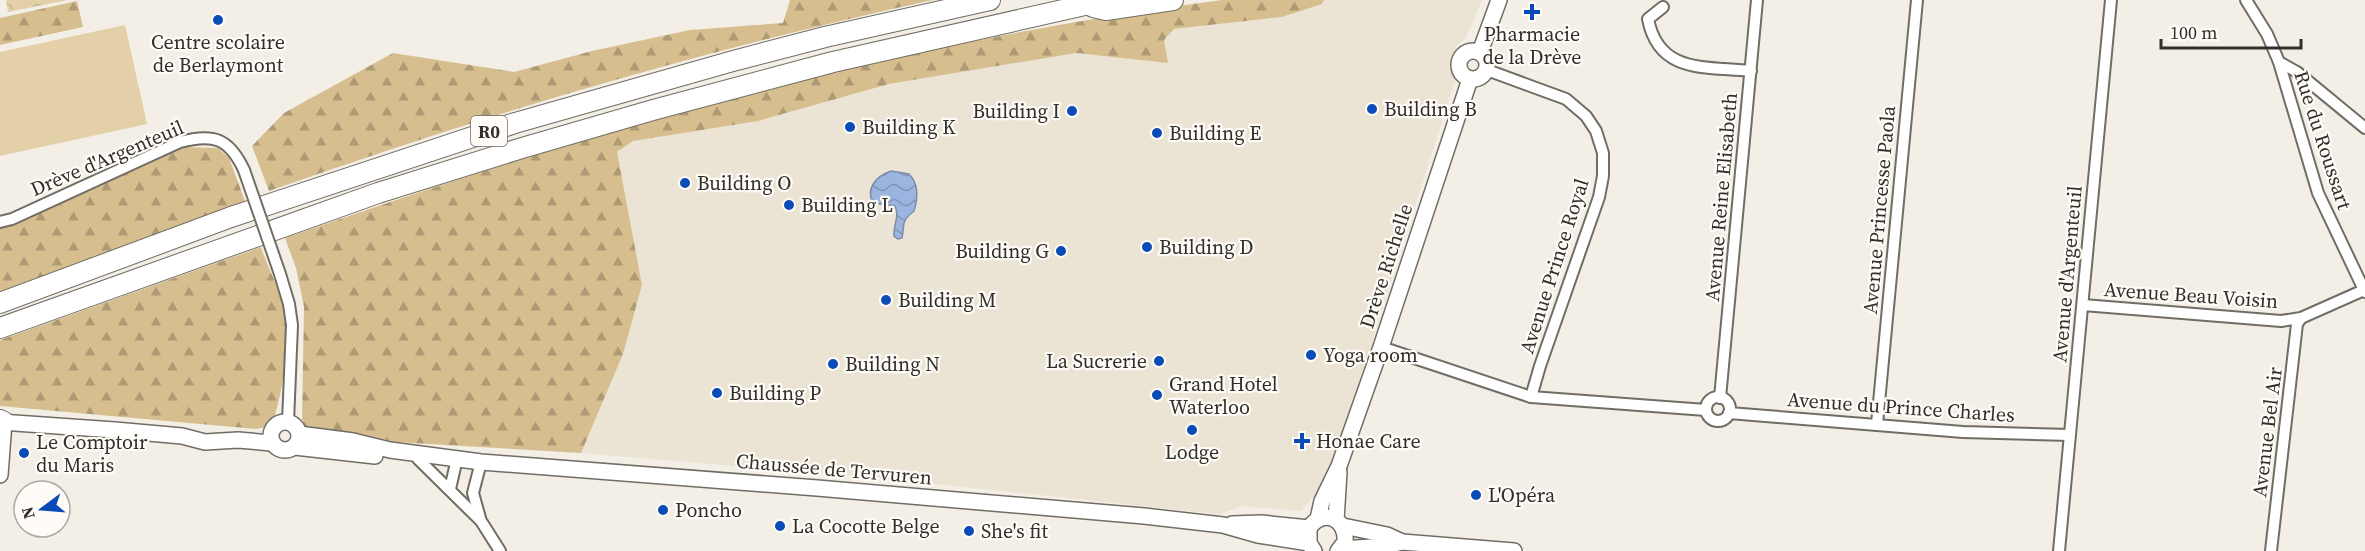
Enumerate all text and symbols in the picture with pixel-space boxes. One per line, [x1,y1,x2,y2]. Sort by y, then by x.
marker: Pharmacie de la Drève [1525,5,1539,19]
scale bar [2161,12,2300,50]
marker: Centre scolaire de Berlaymont [211,13,225,27]
place label: Pharmacie de la Drève [1482,20,1582,71]
text: 100 m [2170,20,2217,45]
place label: Centre scolaire de Berlaymont [151,28,285,79]
street label: Rue du Roussart [2287,67,2359,214]
street label: Avenue Reine Elisabeth [1698,91,1744,303]
place label: Building B [1384,95,1477,123]
place label: Building I [972,97,1060,125]
marker: Building B [1365,102,1379,116]
marker: Building I [1065,104,1079,118]
street label: Avenue Princesse Paola [1856,104,1902,315]
street label: Drève d'Argenteuil [26,113,188,203]
place label: Building K [862,113,956,141]
road number: R0 [471,116,507,146]
place label: Building E [1169,119,1261,147]
marker: Building K [843,120,857,134]
marker: Building E [1150,126,1164,140]
place label: Building O [697,169,791,197]
street label: Avenue Prince Royal [1512,175,1596,357]
marker: Building O [678,176,692,190]
street label: Avenue d'Argenteuil [2045,184,2089,364]
place label: Building L [801,191,893,219]
marker: Building L [782,198,796,212]
street label: Drève Richelle [1353,200,1419,332]
place label: Building D [1159,233,1253,261]
place label: Building G [955,237,1049,265]
marker: Building D [1140,240,1154,254]
marker: Building G [1054,244,1068,258]
street label: Avenue Beau Voisin [2103,275,2279,315]
place label: Building M [898,286,996,314]
marker: Building M [879,293,893,307]
place label: Yoga room [1323,341,1418,369]
place label: La Sucrerie [1046,347,1147,375]
marker: Yoga room [1304,348,1318,362]
place label: Building N [845,350,940,378]
marker: La Sucrerie [1152,354,1166,368]
marker: Building N [826,357,840,371]
street label: Avenue Bel Air [2245,365,2289,499]
place label: Grand Hotel Waterloo [1169,370,1278,421]
place label: Building P [729,379,821,407]
street label: Avenue du Prince Charles [1786,385,2016,429]
marker: Building P [710,386,724,400]
marker: Grand Hotel Waterloo [1150,388,1164,402]
marker: Lodge [1185,423,1199,437]
place label: Honae Care [1316,427,1421,455]
place label: Le Comptoir du Maris [36,428,148,479]
marker: Honae Care [1293,432,1311,450]
place label: Lodge [1165,438,1219,466]
marker: Le Comptoir du Maris [17,446,31,460]
street label: Chaussée de Tervuren [735,446,933,492]
north arrow [12,479,72,539]
place label: L'Opéra [1488,481,1556,509]
marker: L'Opéra [1469,488,1483,502]
place label: Poncho [675,496,742,524]
marker: Poncho [656,503,670,517]
text: N [15,504,40,522]
place label: La Cocotte Belge [792,512,940,540]
place label: She's fit [981,517,1048,545]
marker: La Cocotte Belge [773,519,787,533]
marker: She's fit [962,524,976,538]

